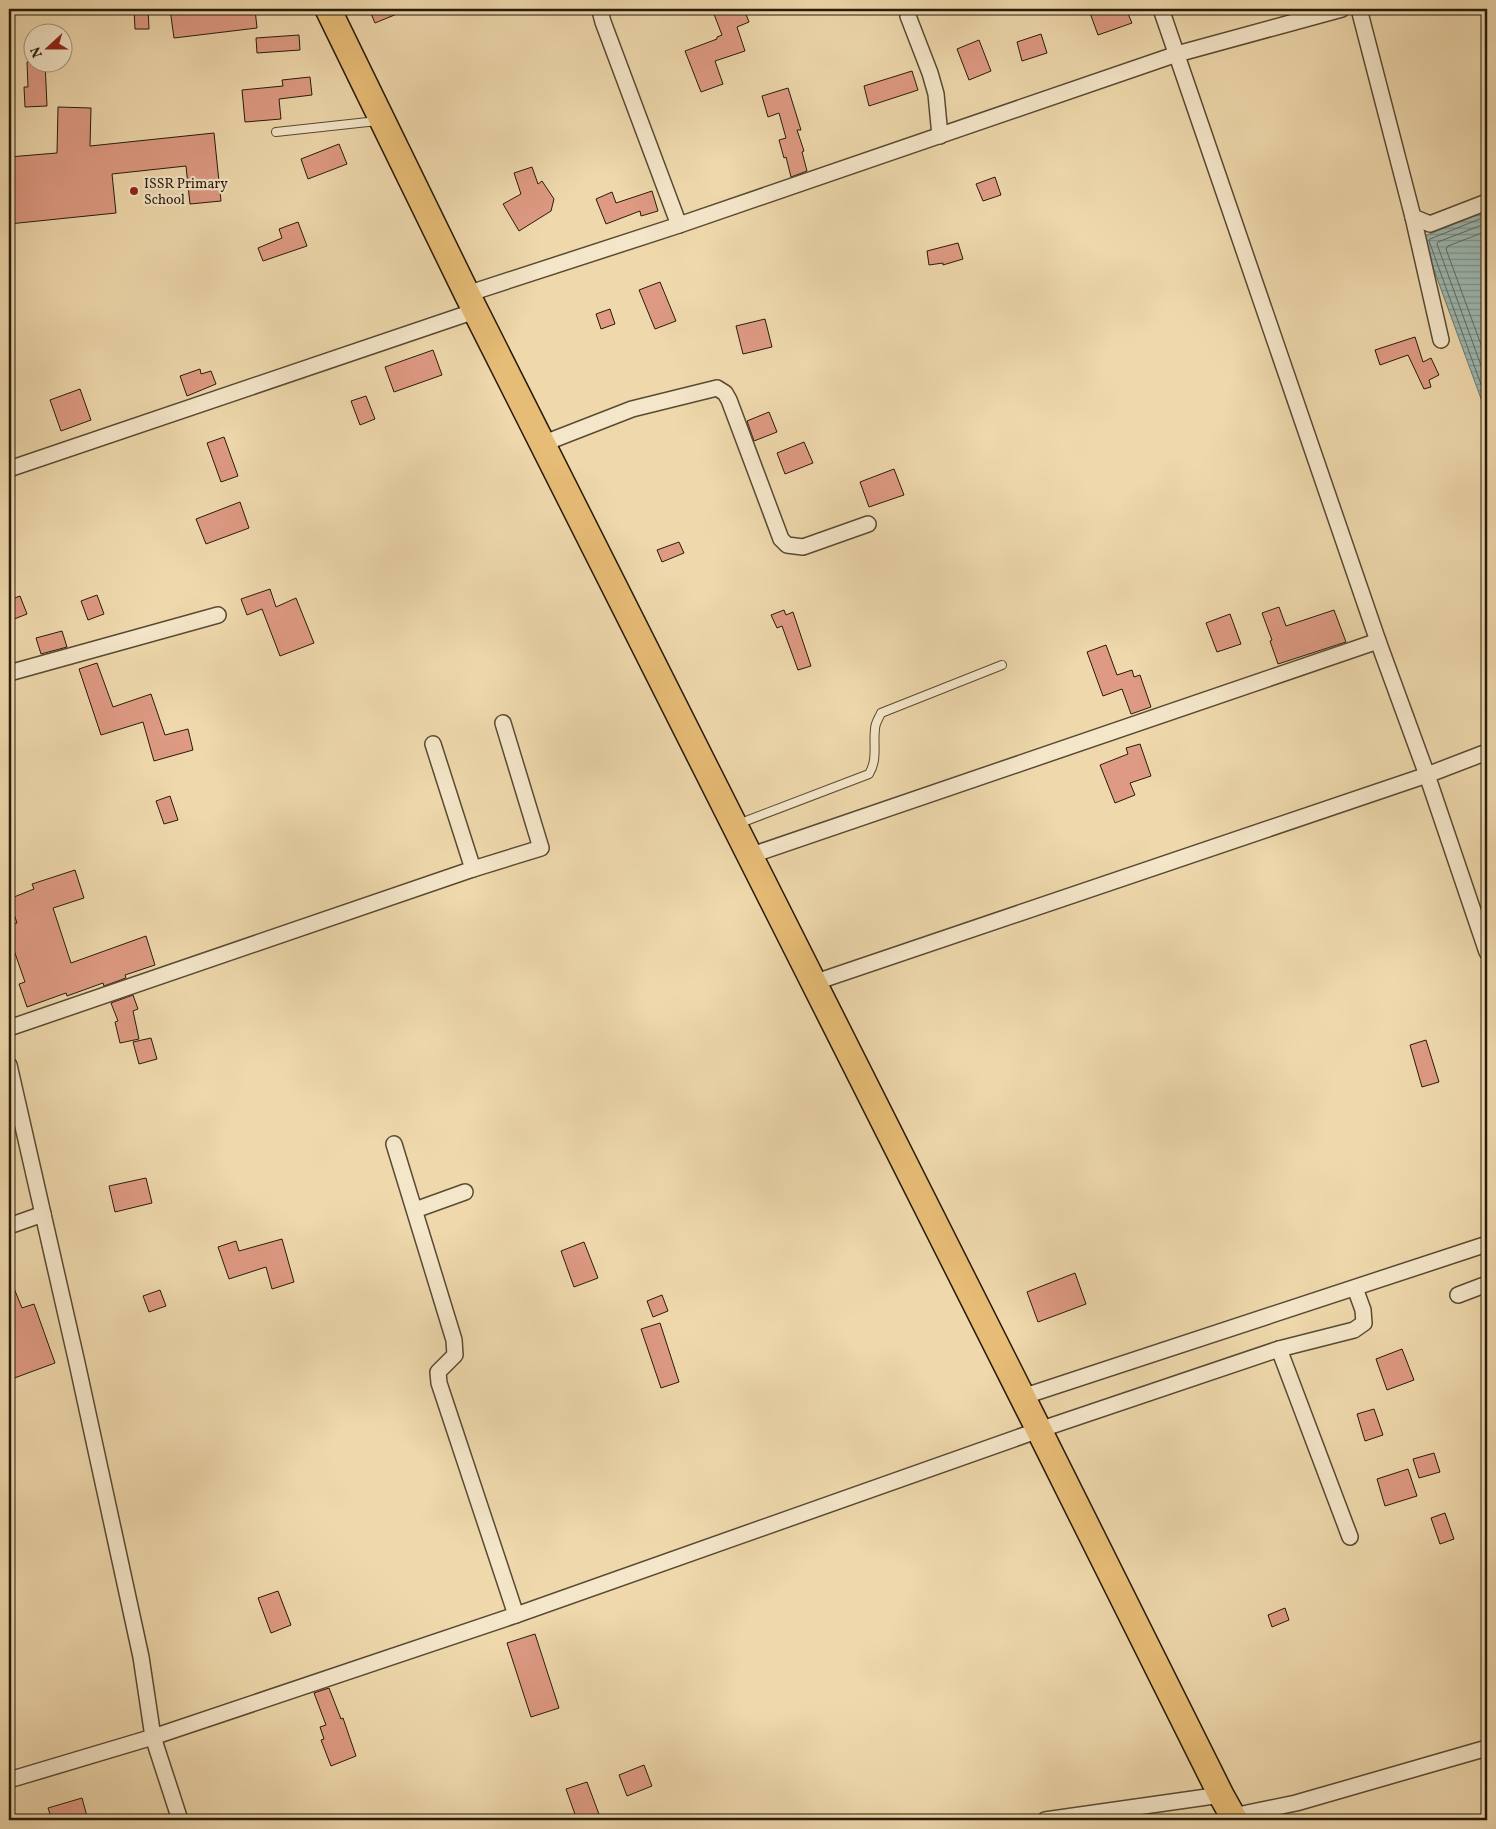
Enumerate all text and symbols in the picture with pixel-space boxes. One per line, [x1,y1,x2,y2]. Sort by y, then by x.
north arrow [22,22,72,72]
text: N [27,44,48,60]
place label: ISSR Primary School [144,175,228,210]
marker: ISSR Primary School [128,185,140,197]

